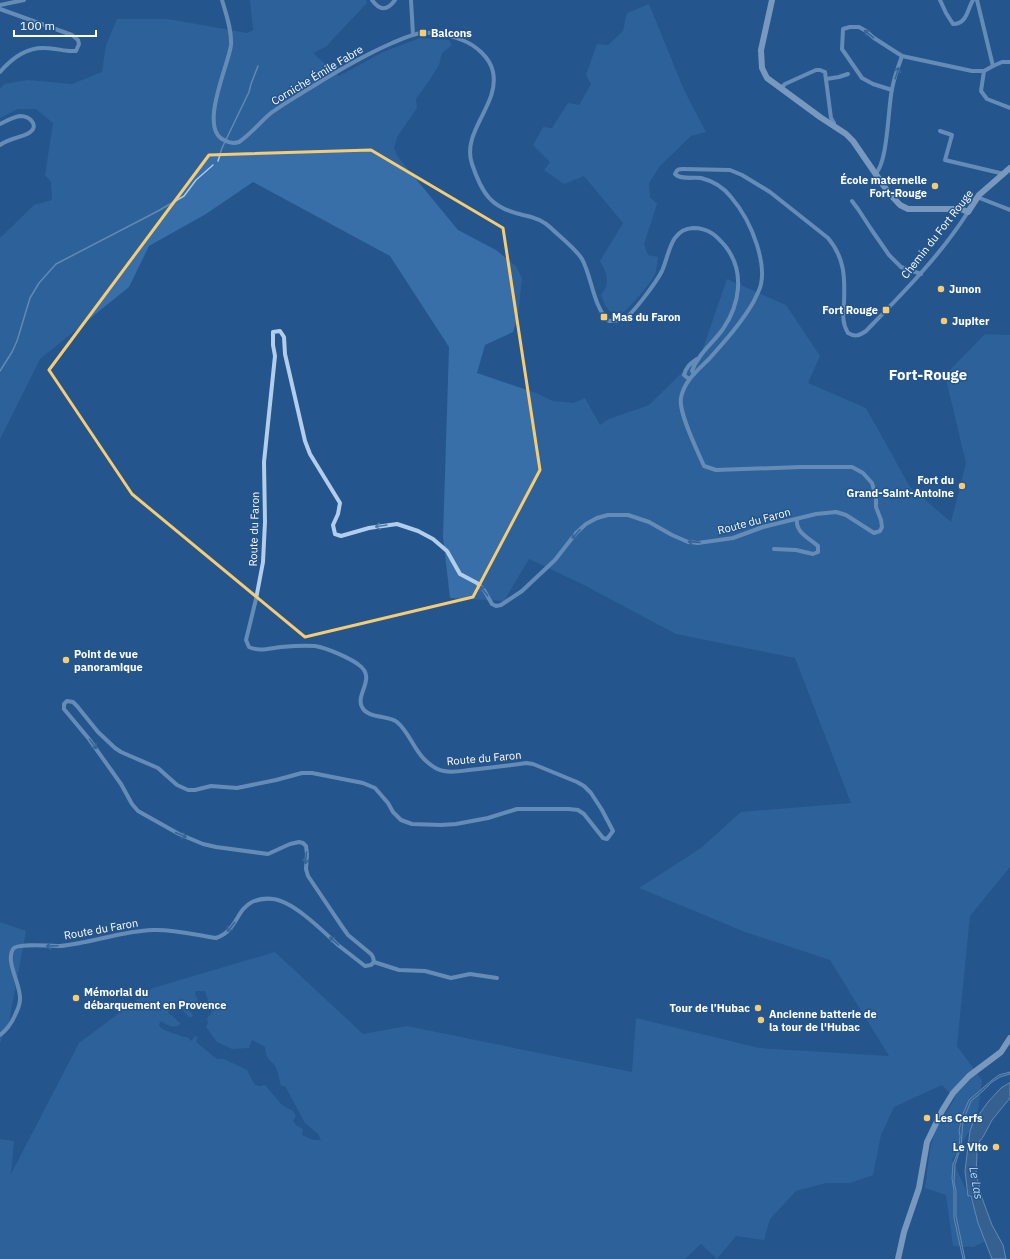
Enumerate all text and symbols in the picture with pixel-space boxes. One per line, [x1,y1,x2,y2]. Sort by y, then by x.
scale bar [14,12,96,38]
text: 100 m [20,18,55,33]
place label: Balcons [431,26,472,40]
marker: Balcons [418,28,428,38]
one-way arrow [864,30,875,39]
street label: Corniche Émile Fabre [268,42,366,108]
one-way arrow [894,67,901,80]
place label: École maternelle Fort-Rouge [840,172,927,200]
marker: École maternelle Fort-Rouge [930,181,940,191]
street label: Chemin du Fort Rouge [898,187,976,281]
place label: Junon [949,282,981,296]
marker: Junon [936,284,946,294]
place label: Fort Rouge [822,303,878,317]
marker: Fort Rouge [881,305,891,315]
place label: Mas du Faron [612,310,681,324]
marker: Mas du Faron [599,312,609,322]
place label: Jupiter [952,314,990,328]
marker: Jupiter [939,316,949,326]
district label: Fort-Rouge [889,365,967,384]
place label: Fort du Grand-Saint-Antoine [847,473,954,500]
marker: Fort du Grand-Saint-Antoine [957,481,967,491]
street label: Route du Faron [246,491,262,567]
street label: Route du Faron [716,505,792,537]
one-way arrow [375,522,388,530]
one-way arrow [572,528,581,539]
one-way arrow [688,538,701,545]
one-way arrow [479,586,488,596]
place label: Point de vue panoramique [74,647,143,674]
marker: Point de vue panoramique [61,655,71,665]
one-way arrow [88,738,97,749]
street label: Route du Faron [446,748,522,768]
one-way arrow [174,832,186,839]
one-way arrow [303,851,310,864]
street label: Route du Faron [63,916,139,942]
one-way arrow [227,922,236,933]
one-way arrow [329,937,340,946]
one-way arrow [46,942,59,950]
place label: Mémorial du débarquement en Provence [84,985,226,1012]
marker: Mémorial du débarquement en Provence [71,993,81,1003]
place label: Tour de l’Hubac [670,1001,750,1015]
marker: Tour de l’Hubac [753,1003,763,1013]
place label: Ancienne batterie de la tour de l'Hubac [769,1007,877,1034]
marker: Ancienne batterie de la tour de l'Hubac [756,1015,766,1025]
place label: Les Cerfs [935,1111,983,1125]
marker: Les Cerfs [922,1113,932,1123]
place label: Le Vito [953,1140,988,1154]
marker: Le Vito [991,1142,1001,1152]
water label: Le Las [966,1165,987,1201]

